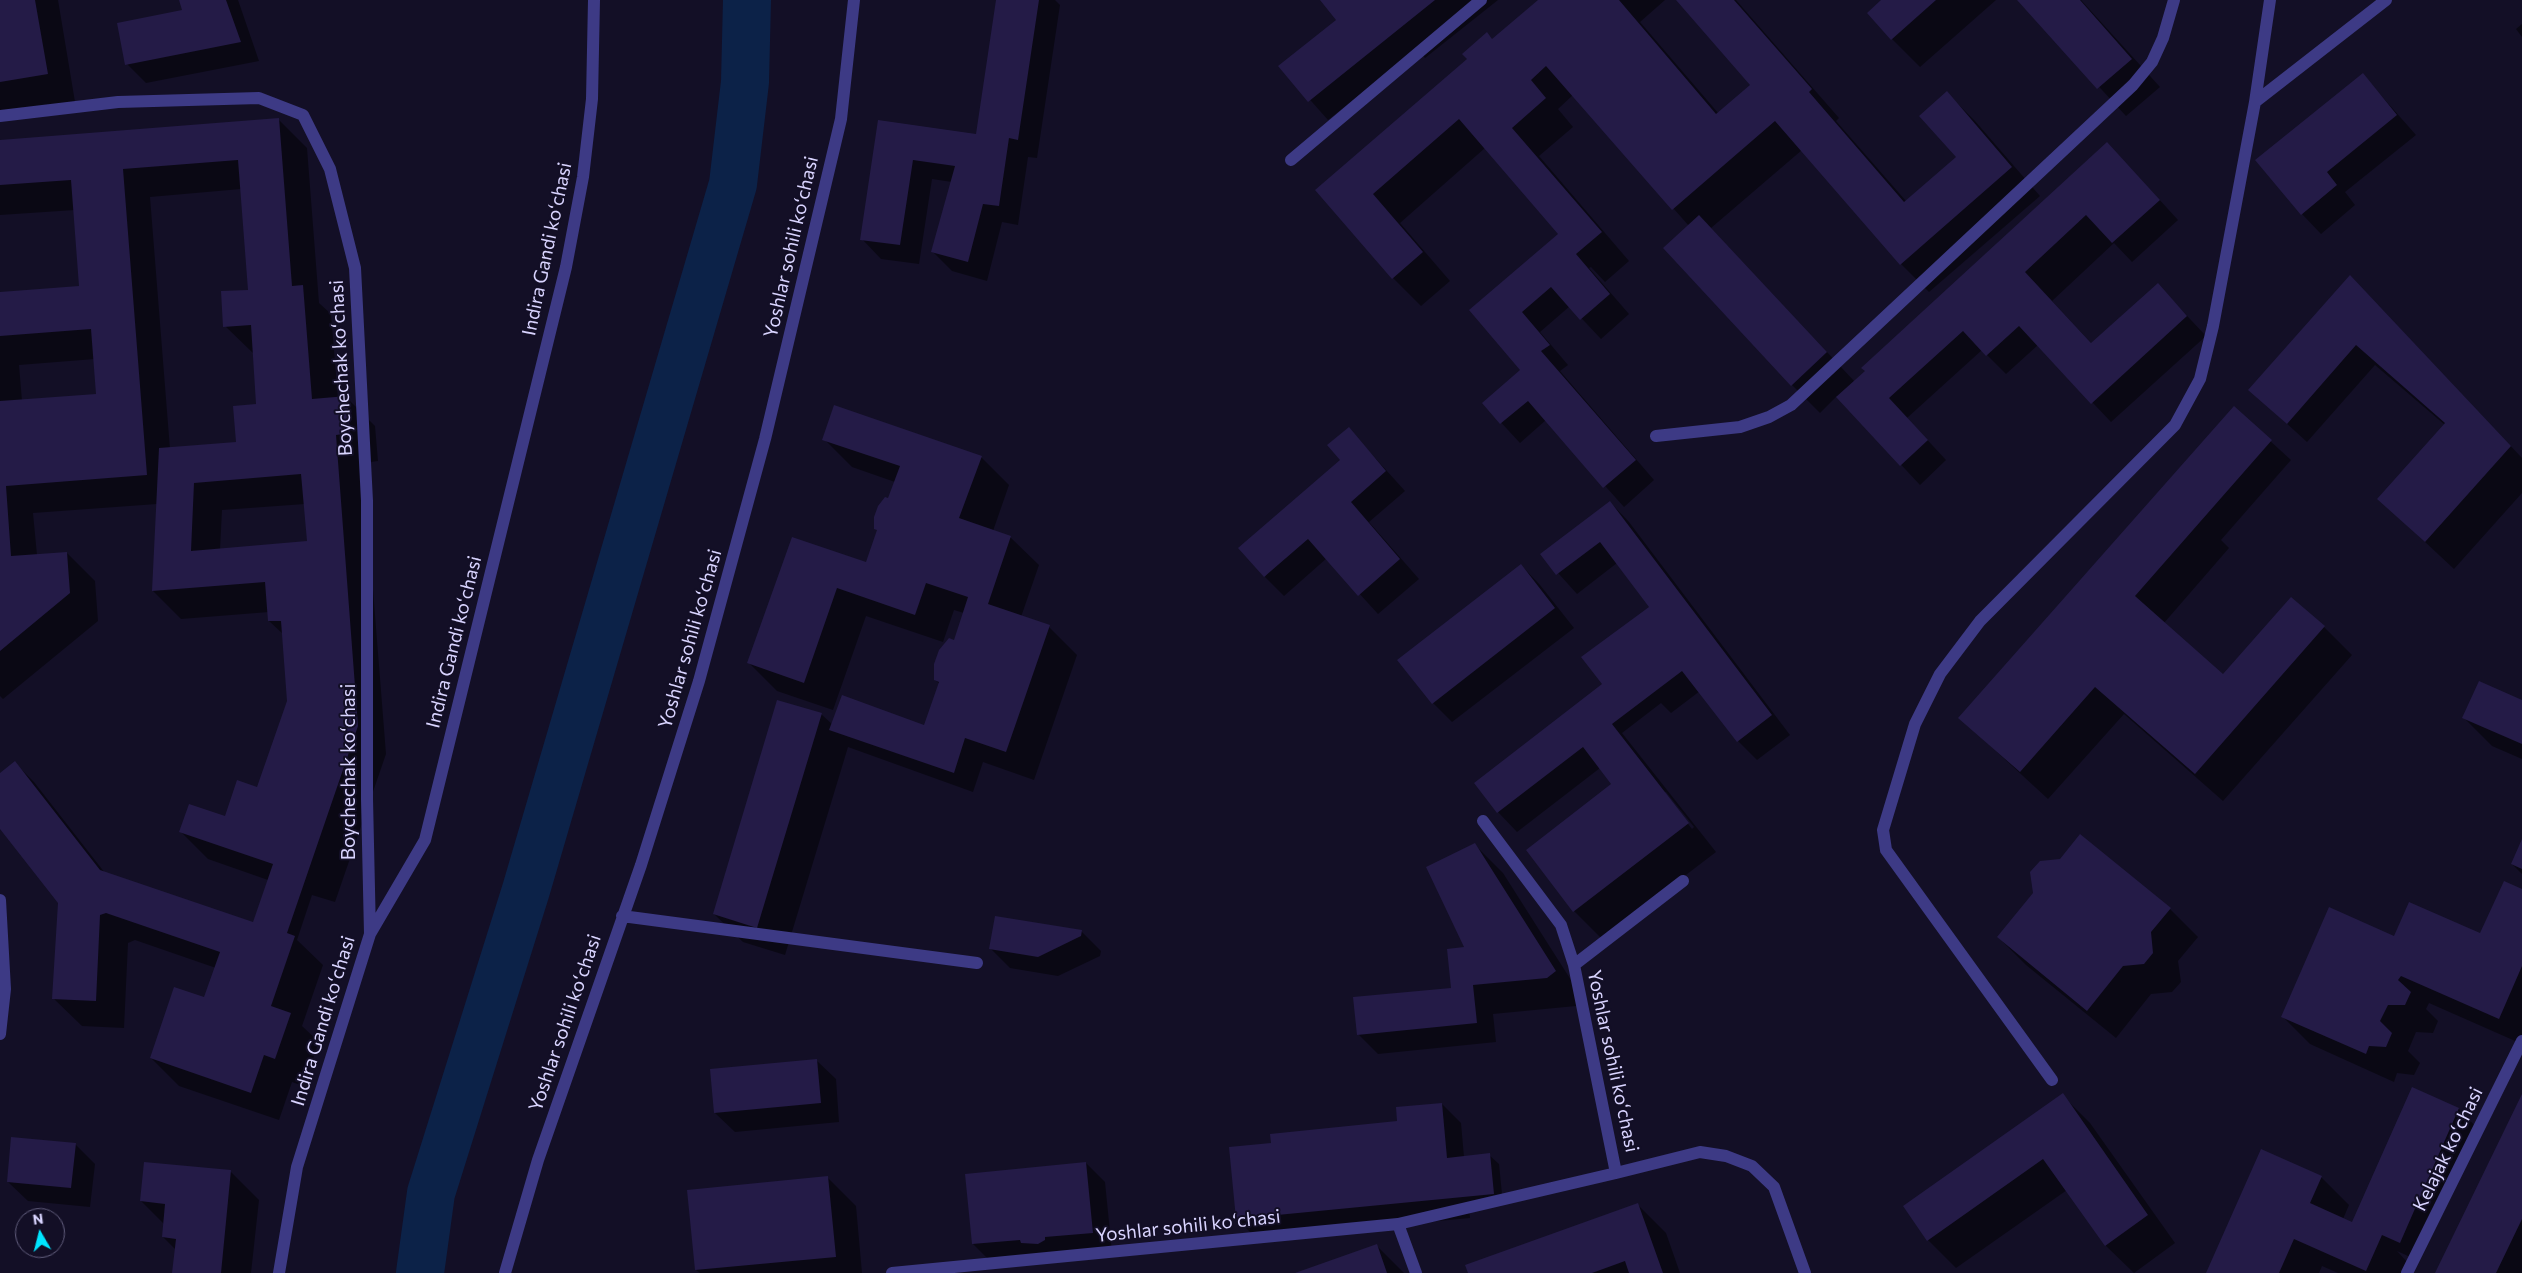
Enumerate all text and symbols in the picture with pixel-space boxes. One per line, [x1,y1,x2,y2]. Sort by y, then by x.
street label: Yoshlar sohili koʻchasi [759,154,823,340]
street label: Indira Gandi koʻchasi [517,160,577,338]
street label: Boychechak koʻchasi [325,279,357,457]
street label: Yoshlar sohili koʻchasi [653,547,727,731]
street label: Indira Gandi koʻchasi [422,554,486,730]
street label: Boychechak koʻchasi [338,684,360,860]
street label: Yoshlar sohili koʻchasi [524,931,606,1115]
street label: Indira Gandi koʻchasi [286,933,360,1109]
street label: Yoshlar sohili koʻchasi [1583,968,1643,1154]
street label: Kelajak koʻchasi [2408,1083,2488,1215]
street label: Yoshlar sohili koʻchasi [1094,1205,1282,1247]
north arrow [15,1208,65,1258]
text: N [32,1209,44,1228]

